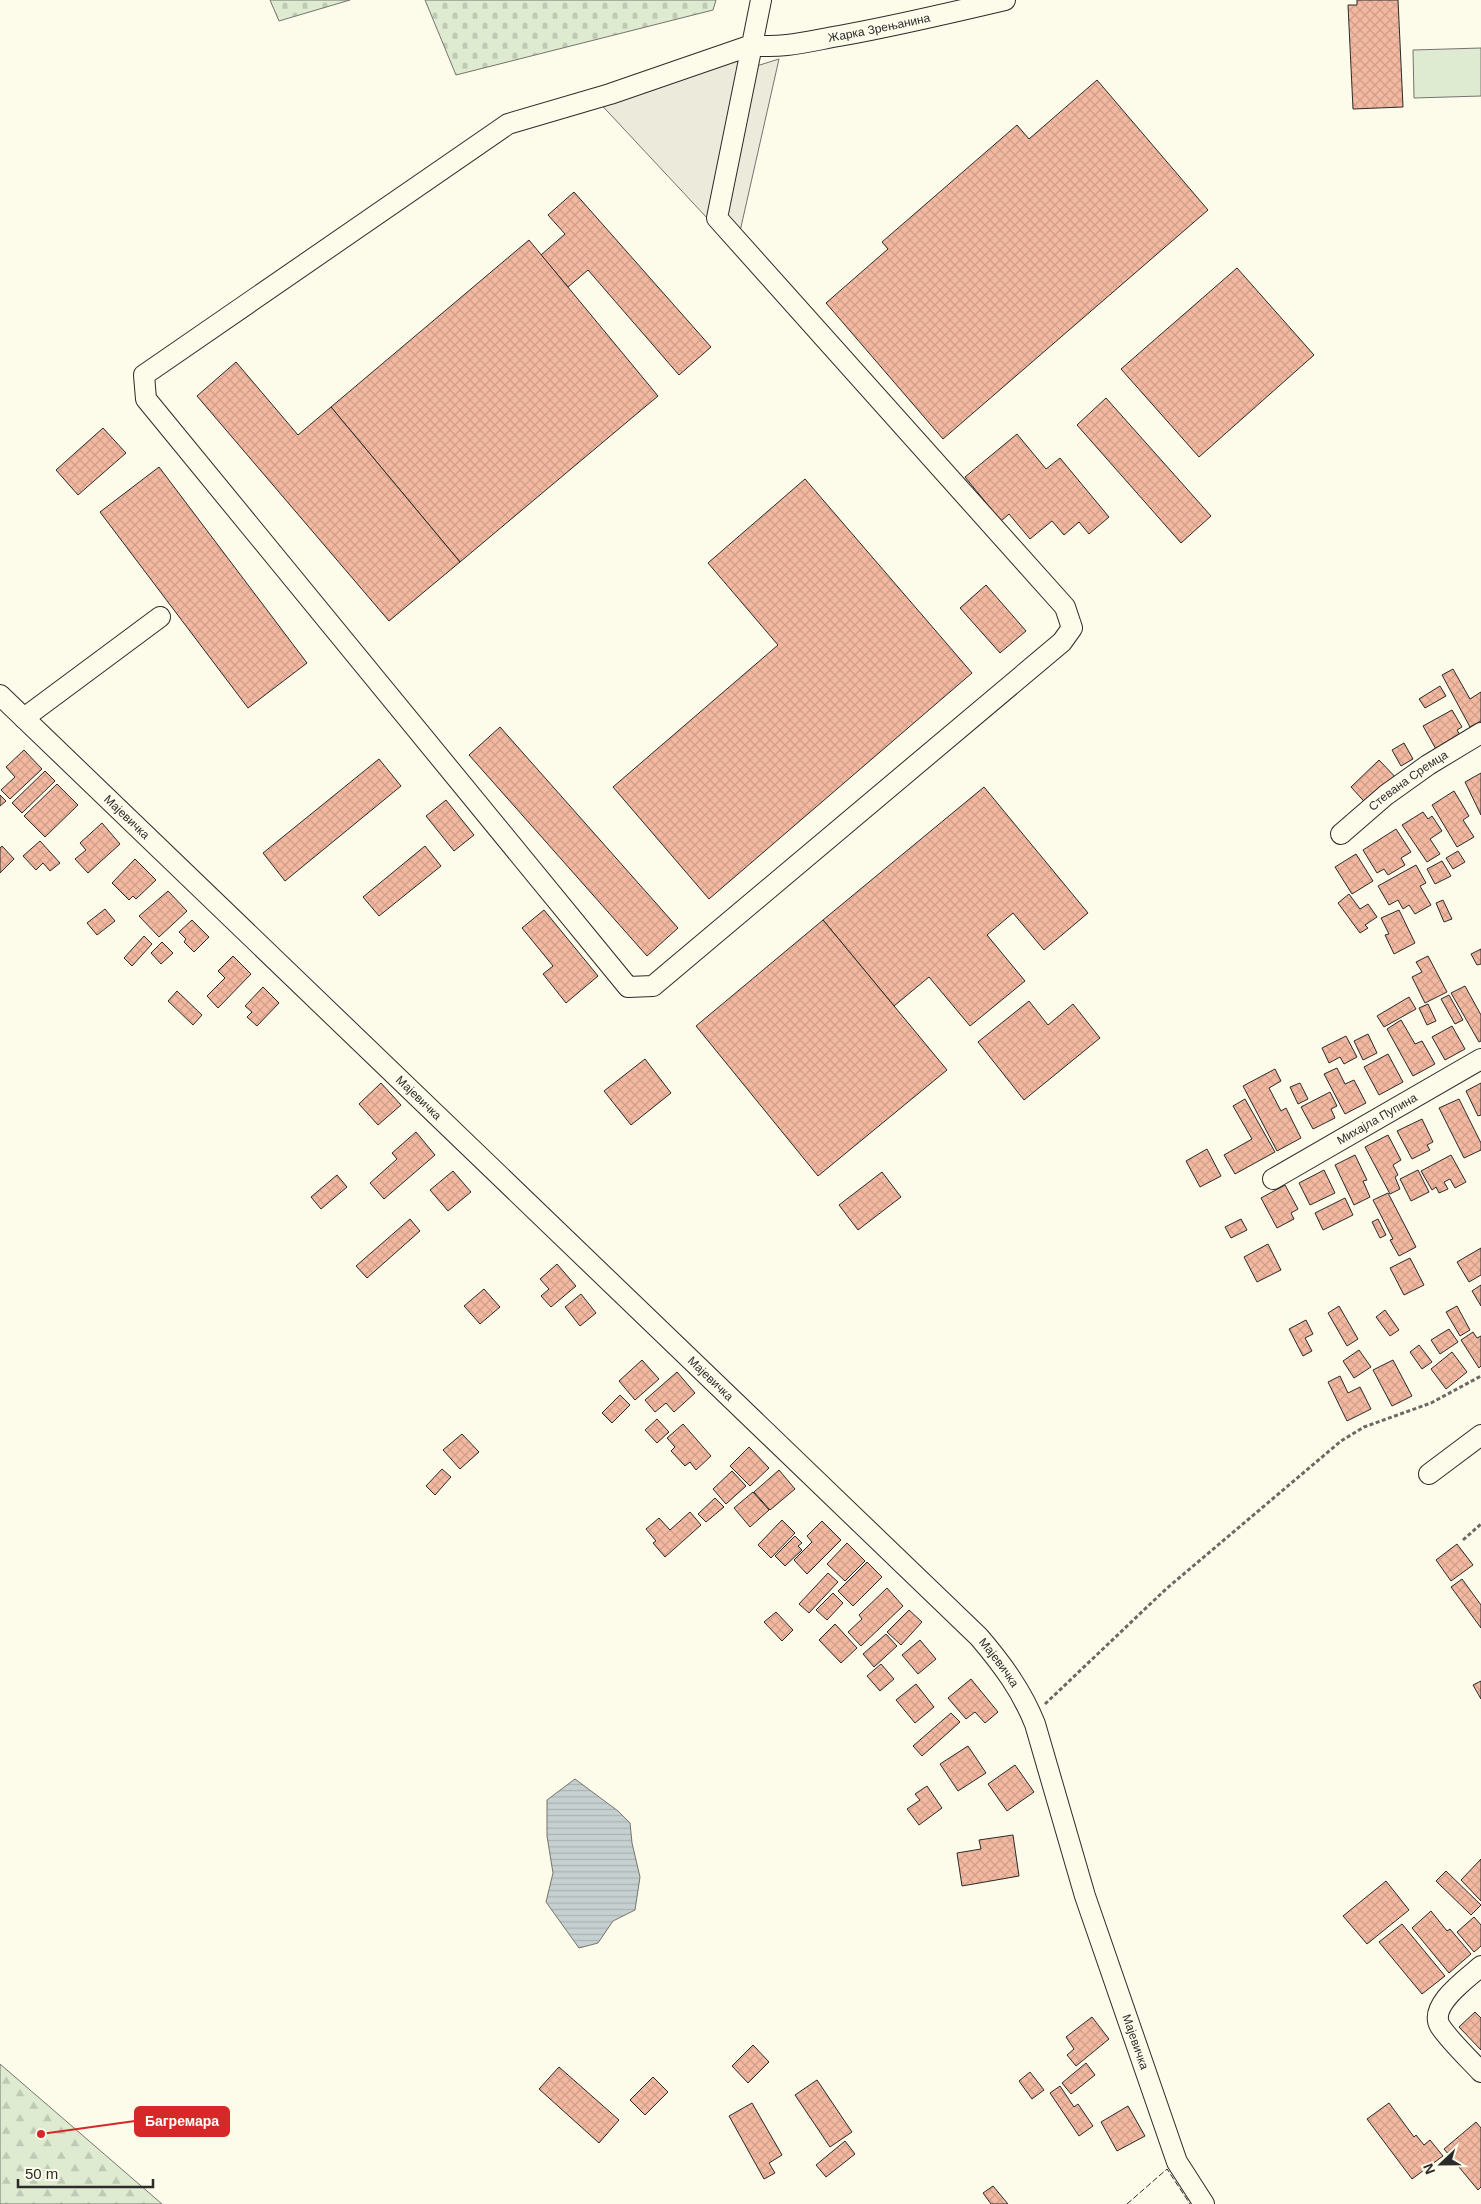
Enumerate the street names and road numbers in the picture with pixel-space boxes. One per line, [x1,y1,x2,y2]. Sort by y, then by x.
street label: Жарка Зрењанина [827,11,932,45]
street label: Стевана Сремца [1366,748,1451,814]
street label: Мајевичка [101,792,153,842]
street label: Мајевичка [393,1073,445,1123]
street label: Михајла Пупина [1334,1090,1420,1148]
street label: Мајевичка [685,1354,736,1404]
street label: Мајевичка [976,1635,1022,1690]
street label: Мајевичка [1119,2012,1152,2072]

